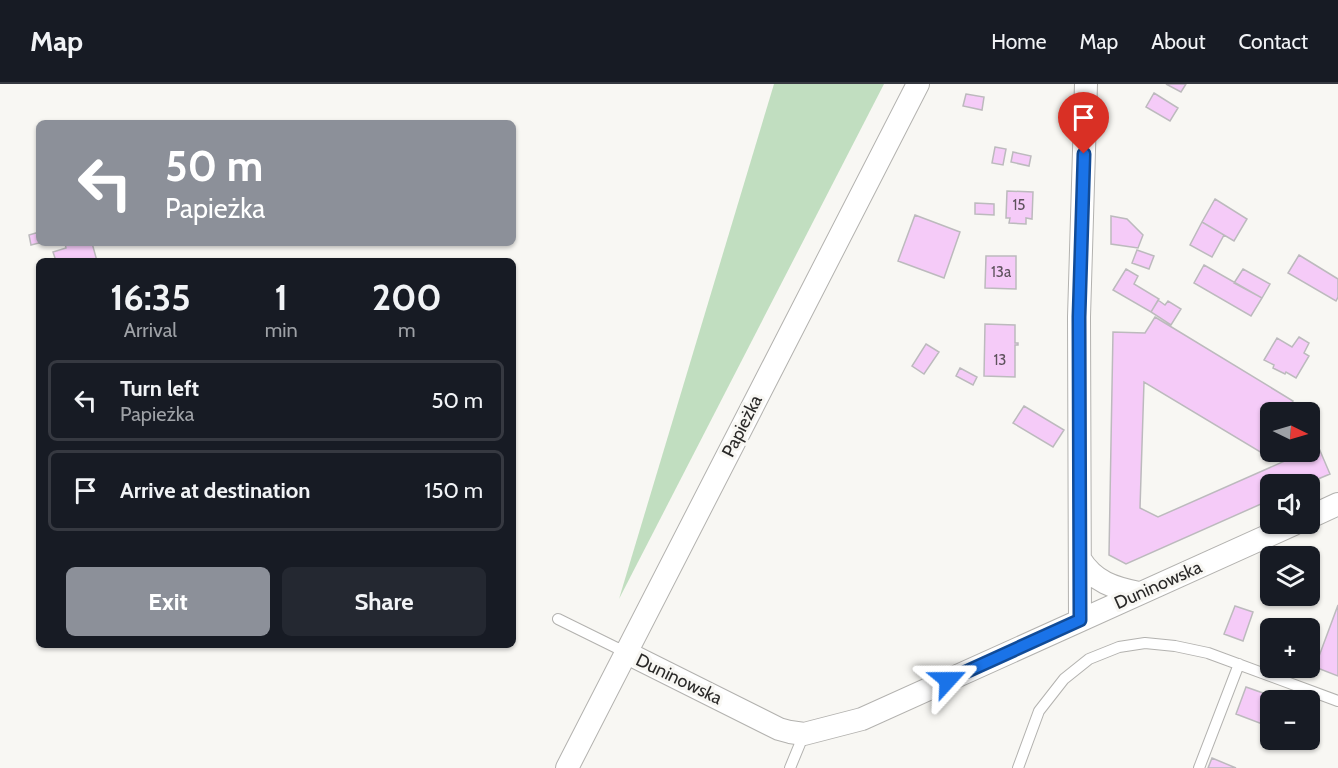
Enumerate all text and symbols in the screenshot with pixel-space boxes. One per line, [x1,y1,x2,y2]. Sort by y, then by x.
text: Map [30,24,83,58]
text: Home [991,29,1047,54]
text: Map [1080,29,1118,54]
text: About [1151,29,1205,54]
text: Contact [1238,29,1308,54]
pin [1058,92,1109,154]
icon: arrive [1067,101,1100,134]
text: 50 m [165,140,263,192]
icon: left [66,144,144,222]
text: Papieżka [165,192,265,225]
house number: 15 [1012,196,1026,214]
house number: 13a [991,263,1012,281]
text: 16:35 [110,275,190,319]
text: 1 [275,275,288,319]
text: 200 [372,275,442,319]
text: Arrival [124,318,177,342]
text: min [265,318,298,342]
text: m [398,318,416,342]
house number: 13 [993,351,1007,369]
text: Turn left [120,375,199,402]
icon: left [69,384,102,417]
text: 50 m [431,387,483,414]
street label: Papieżka [717,391,767,461]
text: Papieżka [120,402,194,426]
north arrow [1260,402,1320,462]
map controls [1260,402,1320,750]
icon: arrive [69,474,102,507]
button: sound [1260,474,1320,534]
text: Arrive at destination [120,477,310,504]
text: 150 m [424,477,483,504]
button: layers [1260,546,1320,606]
street label: Duninowska [1111,556,1205,614]
button: Exit [66,567,270,636]
button: Share [282,567,486,636]
button: + [1260,618,1320,678]
position arrow [916,648,980,712]
street label: Duninowska [632,649,726,709]
button: − [1260,690,1320,750]

